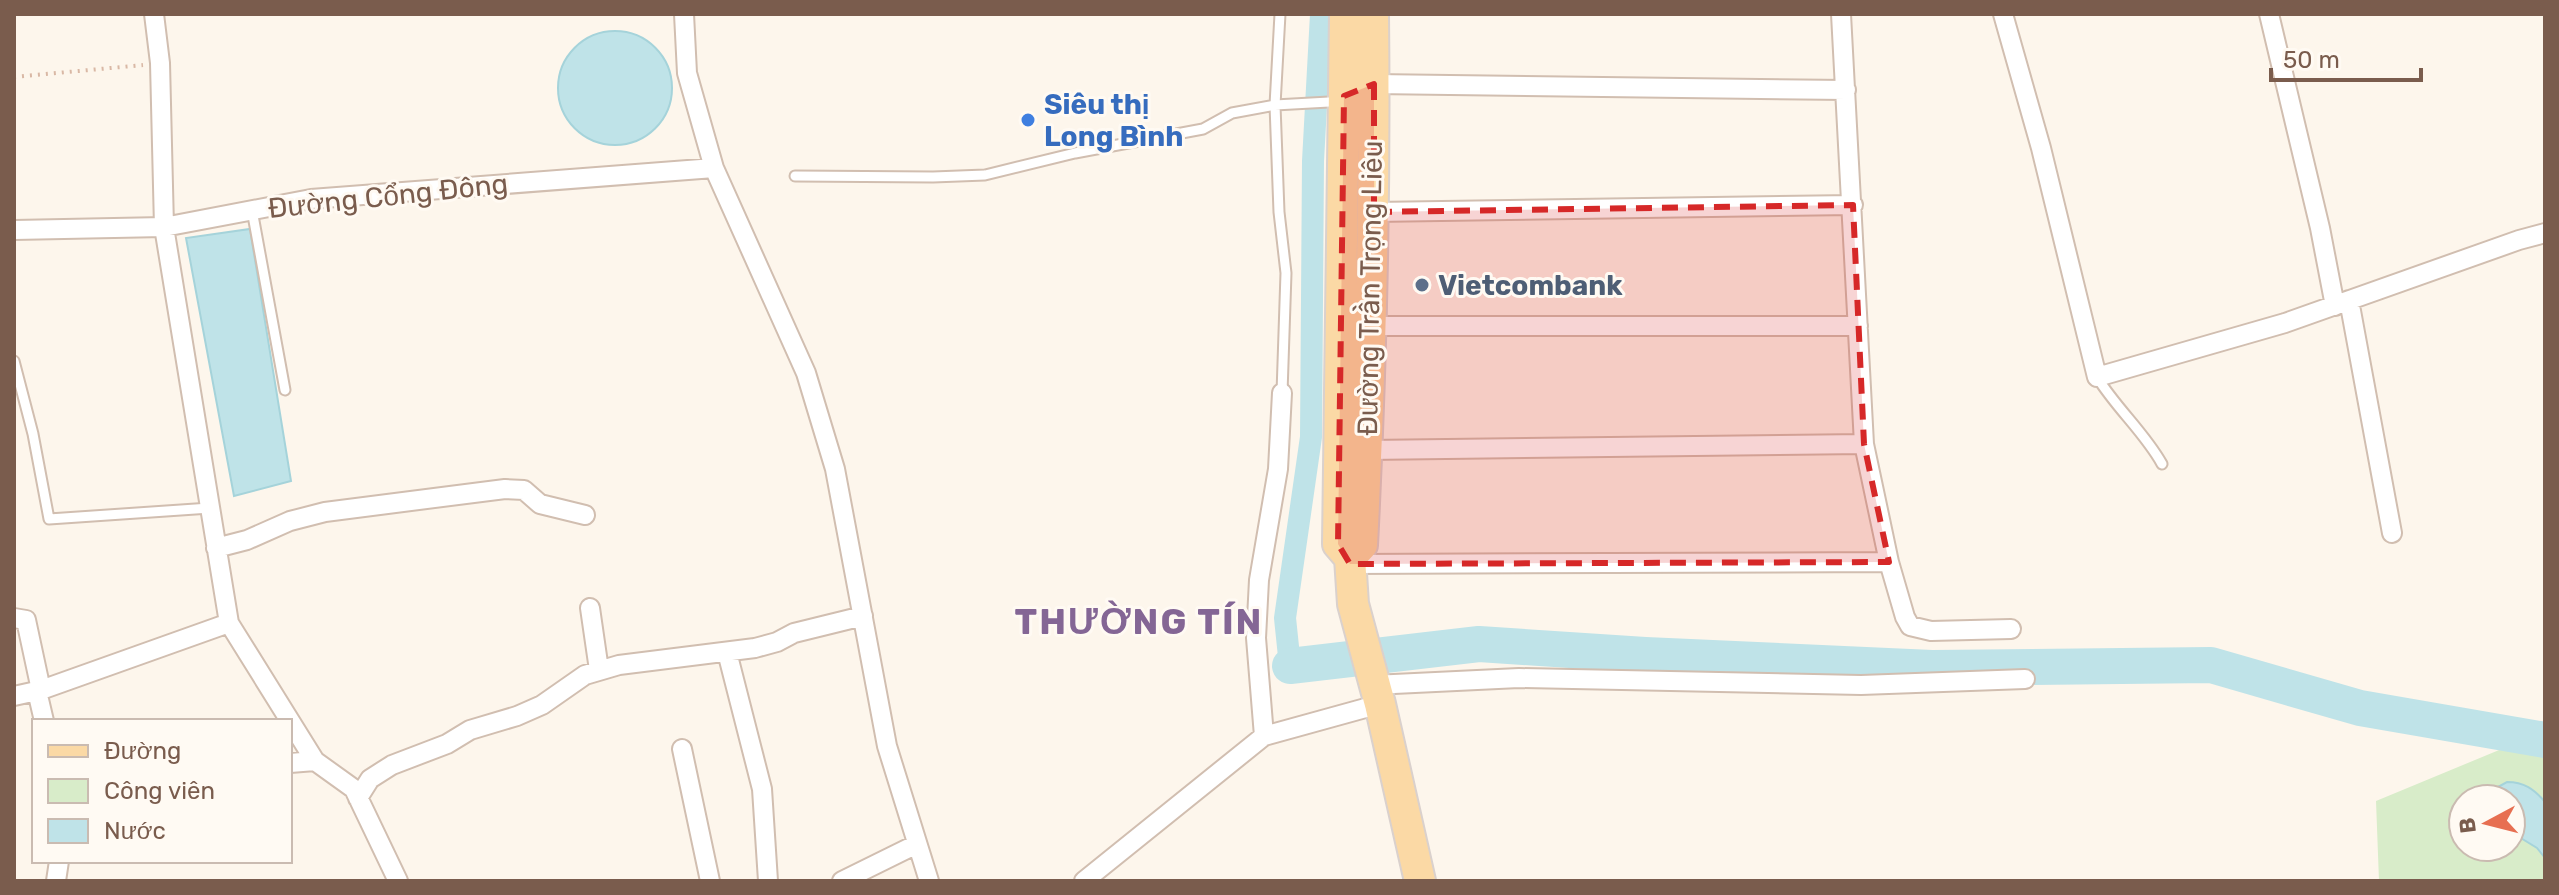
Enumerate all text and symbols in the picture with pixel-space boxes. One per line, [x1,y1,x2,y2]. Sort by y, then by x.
scale bar [2271,32,2421,82]
text: 50 m [2283,46,2340,74]
place label: Siêu thị Long Bình [1044,88,1183,153]
marker: Siêu thị Long Bình [1019,111,1037,129]
street label: Đường Trần Trọng Liêu [1350,140,1389,436]
street label: Đường Cổng Đông [266,167,510,225]
place label: Vietcombank [1438,269,1623,302]
marker: Vietcombank [1413,276,1431,294]
district label: THƯỜNG TÍN [1015,600,1263,643]
legend [32,719,292,863]
text: Đường [104,737,181,765]
text: Công viên [104,777,215,805]
north arrow [2447,783,2527,863]
text: B [2453,816,2482,835]
text: Nước [104,817,166,845]

